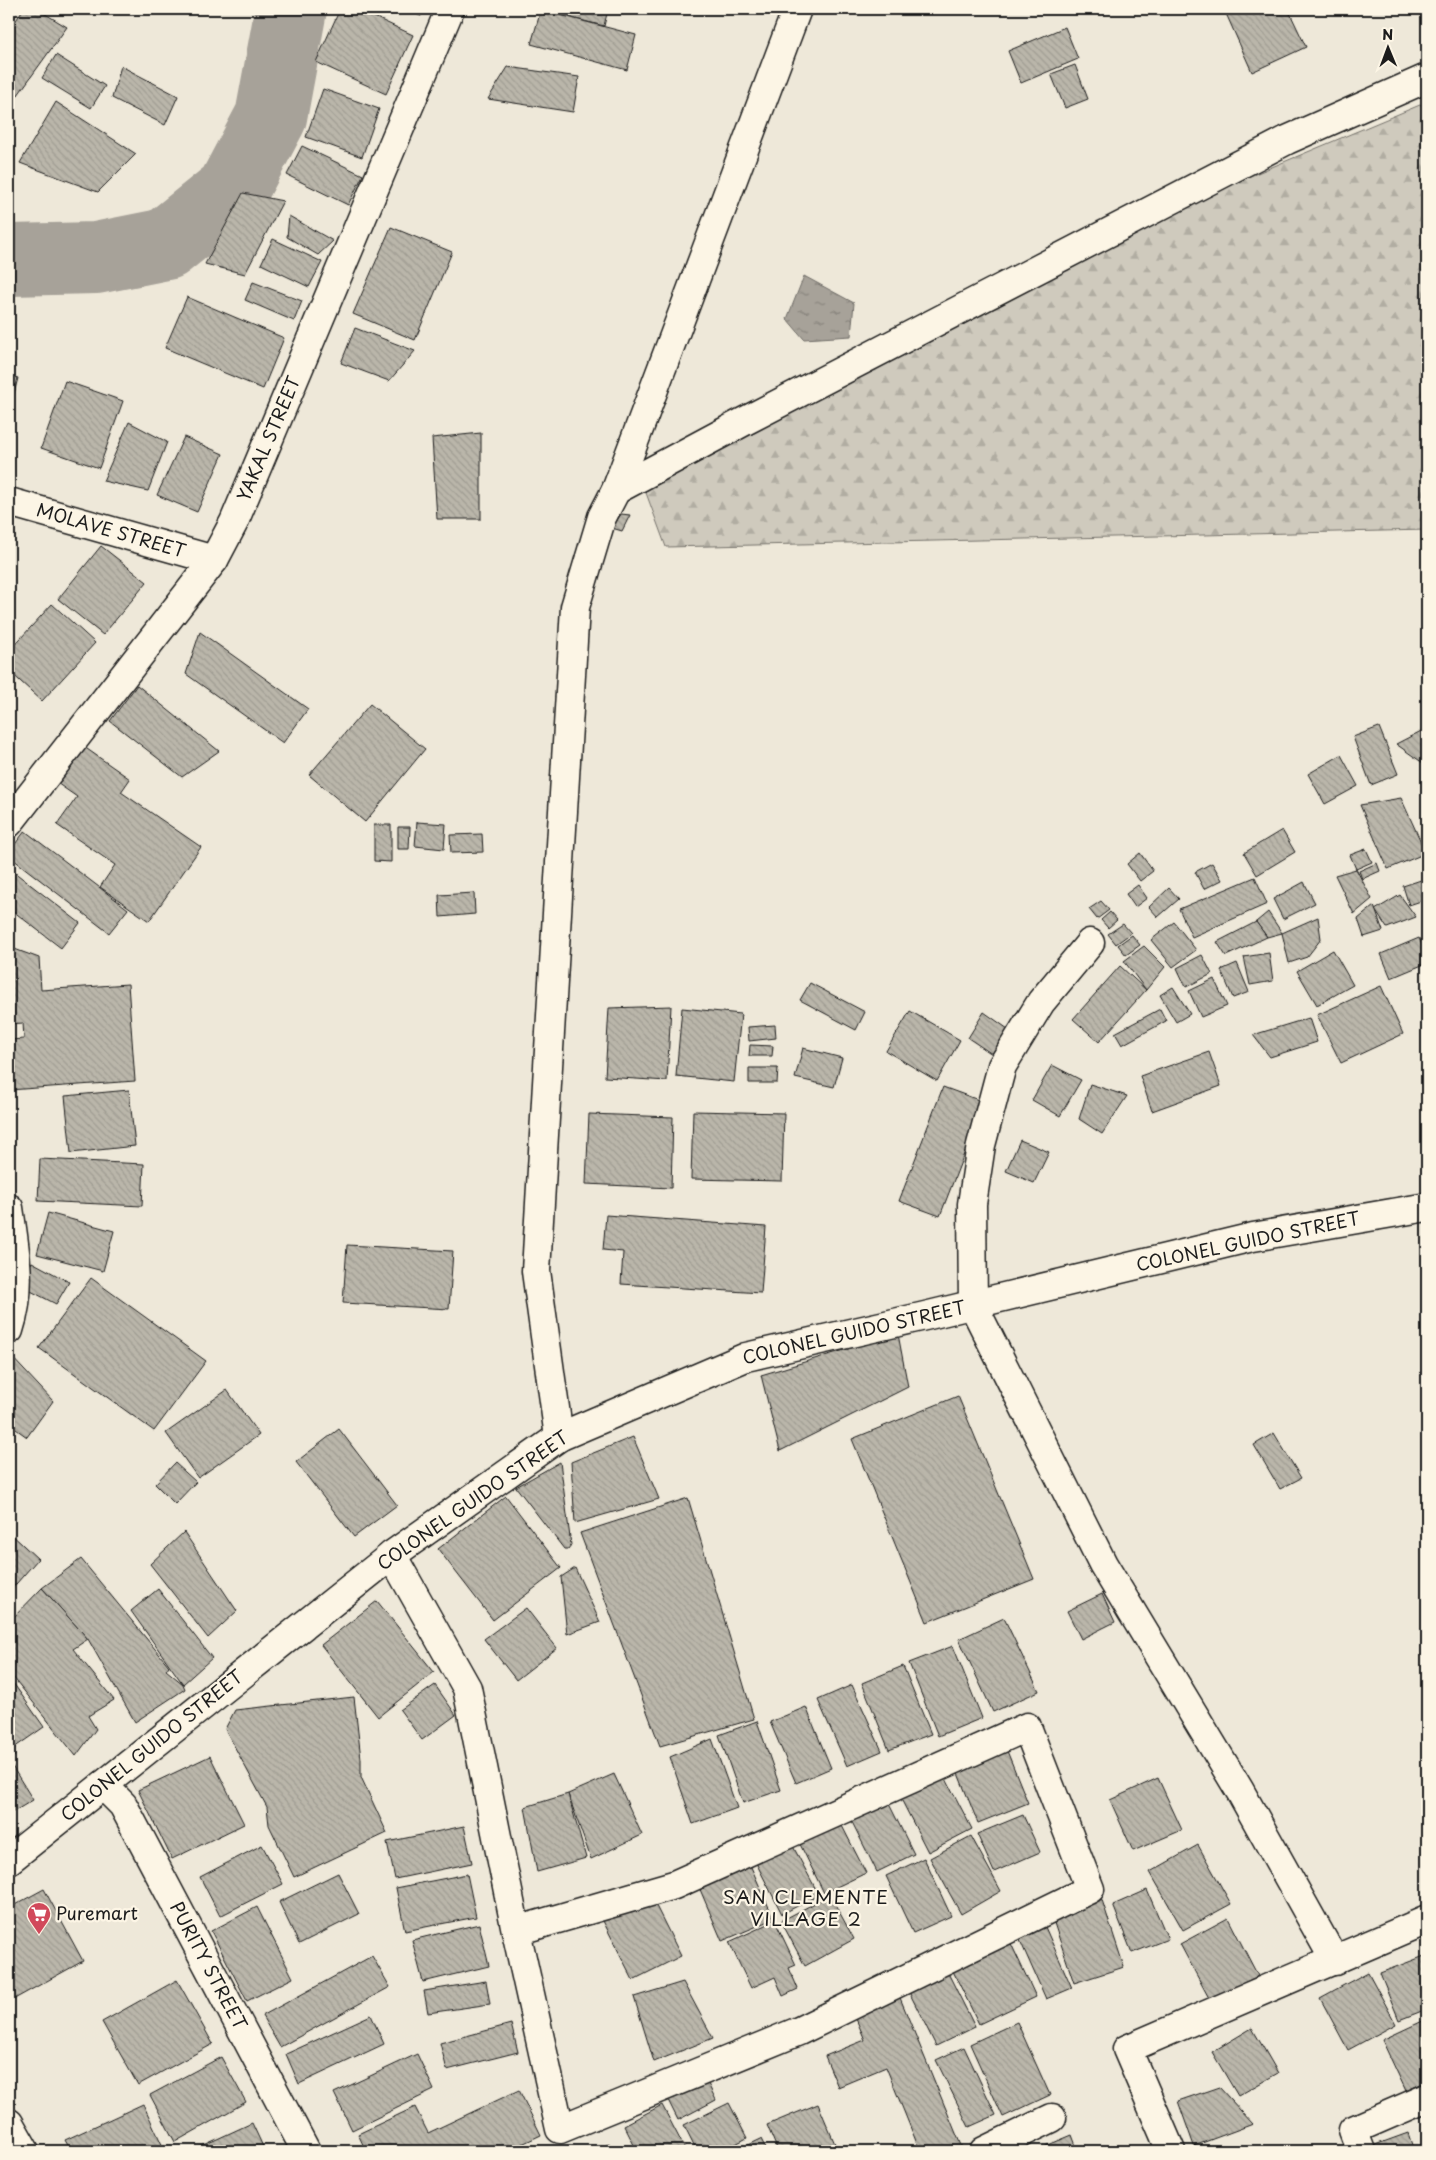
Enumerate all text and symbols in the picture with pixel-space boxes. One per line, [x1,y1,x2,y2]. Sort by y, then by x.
north arrow [1364,22,1414,72]
text: N [1382,24,1393,45]
street label: YAKAL STREET [229,372,306,505]
street label: MOLAVE STREET [34,495,190,564]
street label: COLONEL GUIDO STREET [1133,1203,1363,1277]
street label: COLONEL GUIDO STREET [740,1293,968,1370]
street label: COLONEL GUIDO STREET [371,1423,574,1576]
street label: COLONEL GUIDO STREET [54,1662,249,1827]
district label: SAN CLEMENTE VILLAGE 2 [723,1882,889,1932]
street label: PURITY STREET [164,1896,255,2035]
place label: Puremart [56,1899,138,1926]
supermarket icon: Puremart [26,1901,52,1935]

